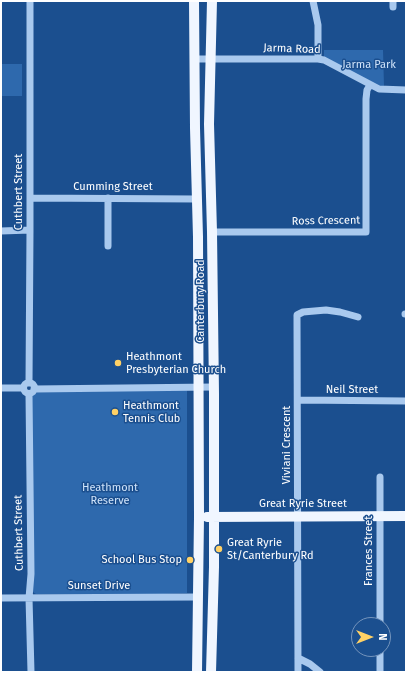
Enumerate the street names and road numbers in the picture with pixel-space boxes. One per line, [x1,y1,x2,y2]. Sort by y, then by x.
street label: Jarma Road [263,41,321,57]
street label: Cuthbert Street [12,154,26,230]
street label: Cumming Street [73,180,153,194]
street label: Ross Crescent [292,214,360,228]
street label: Canterbury Road [194,259,208,343]
street label: Neil Street [326,383,378,397]
street label: Viviani Crescent [280,406,294,484]
street label: Cuthbert Street [12,495,26,571]
street label: Great Ryrie Street [259,497,347,511]
street label: Frances Street [362,516,376,586]
street label: Sunset Drive [68,579,130,593]

